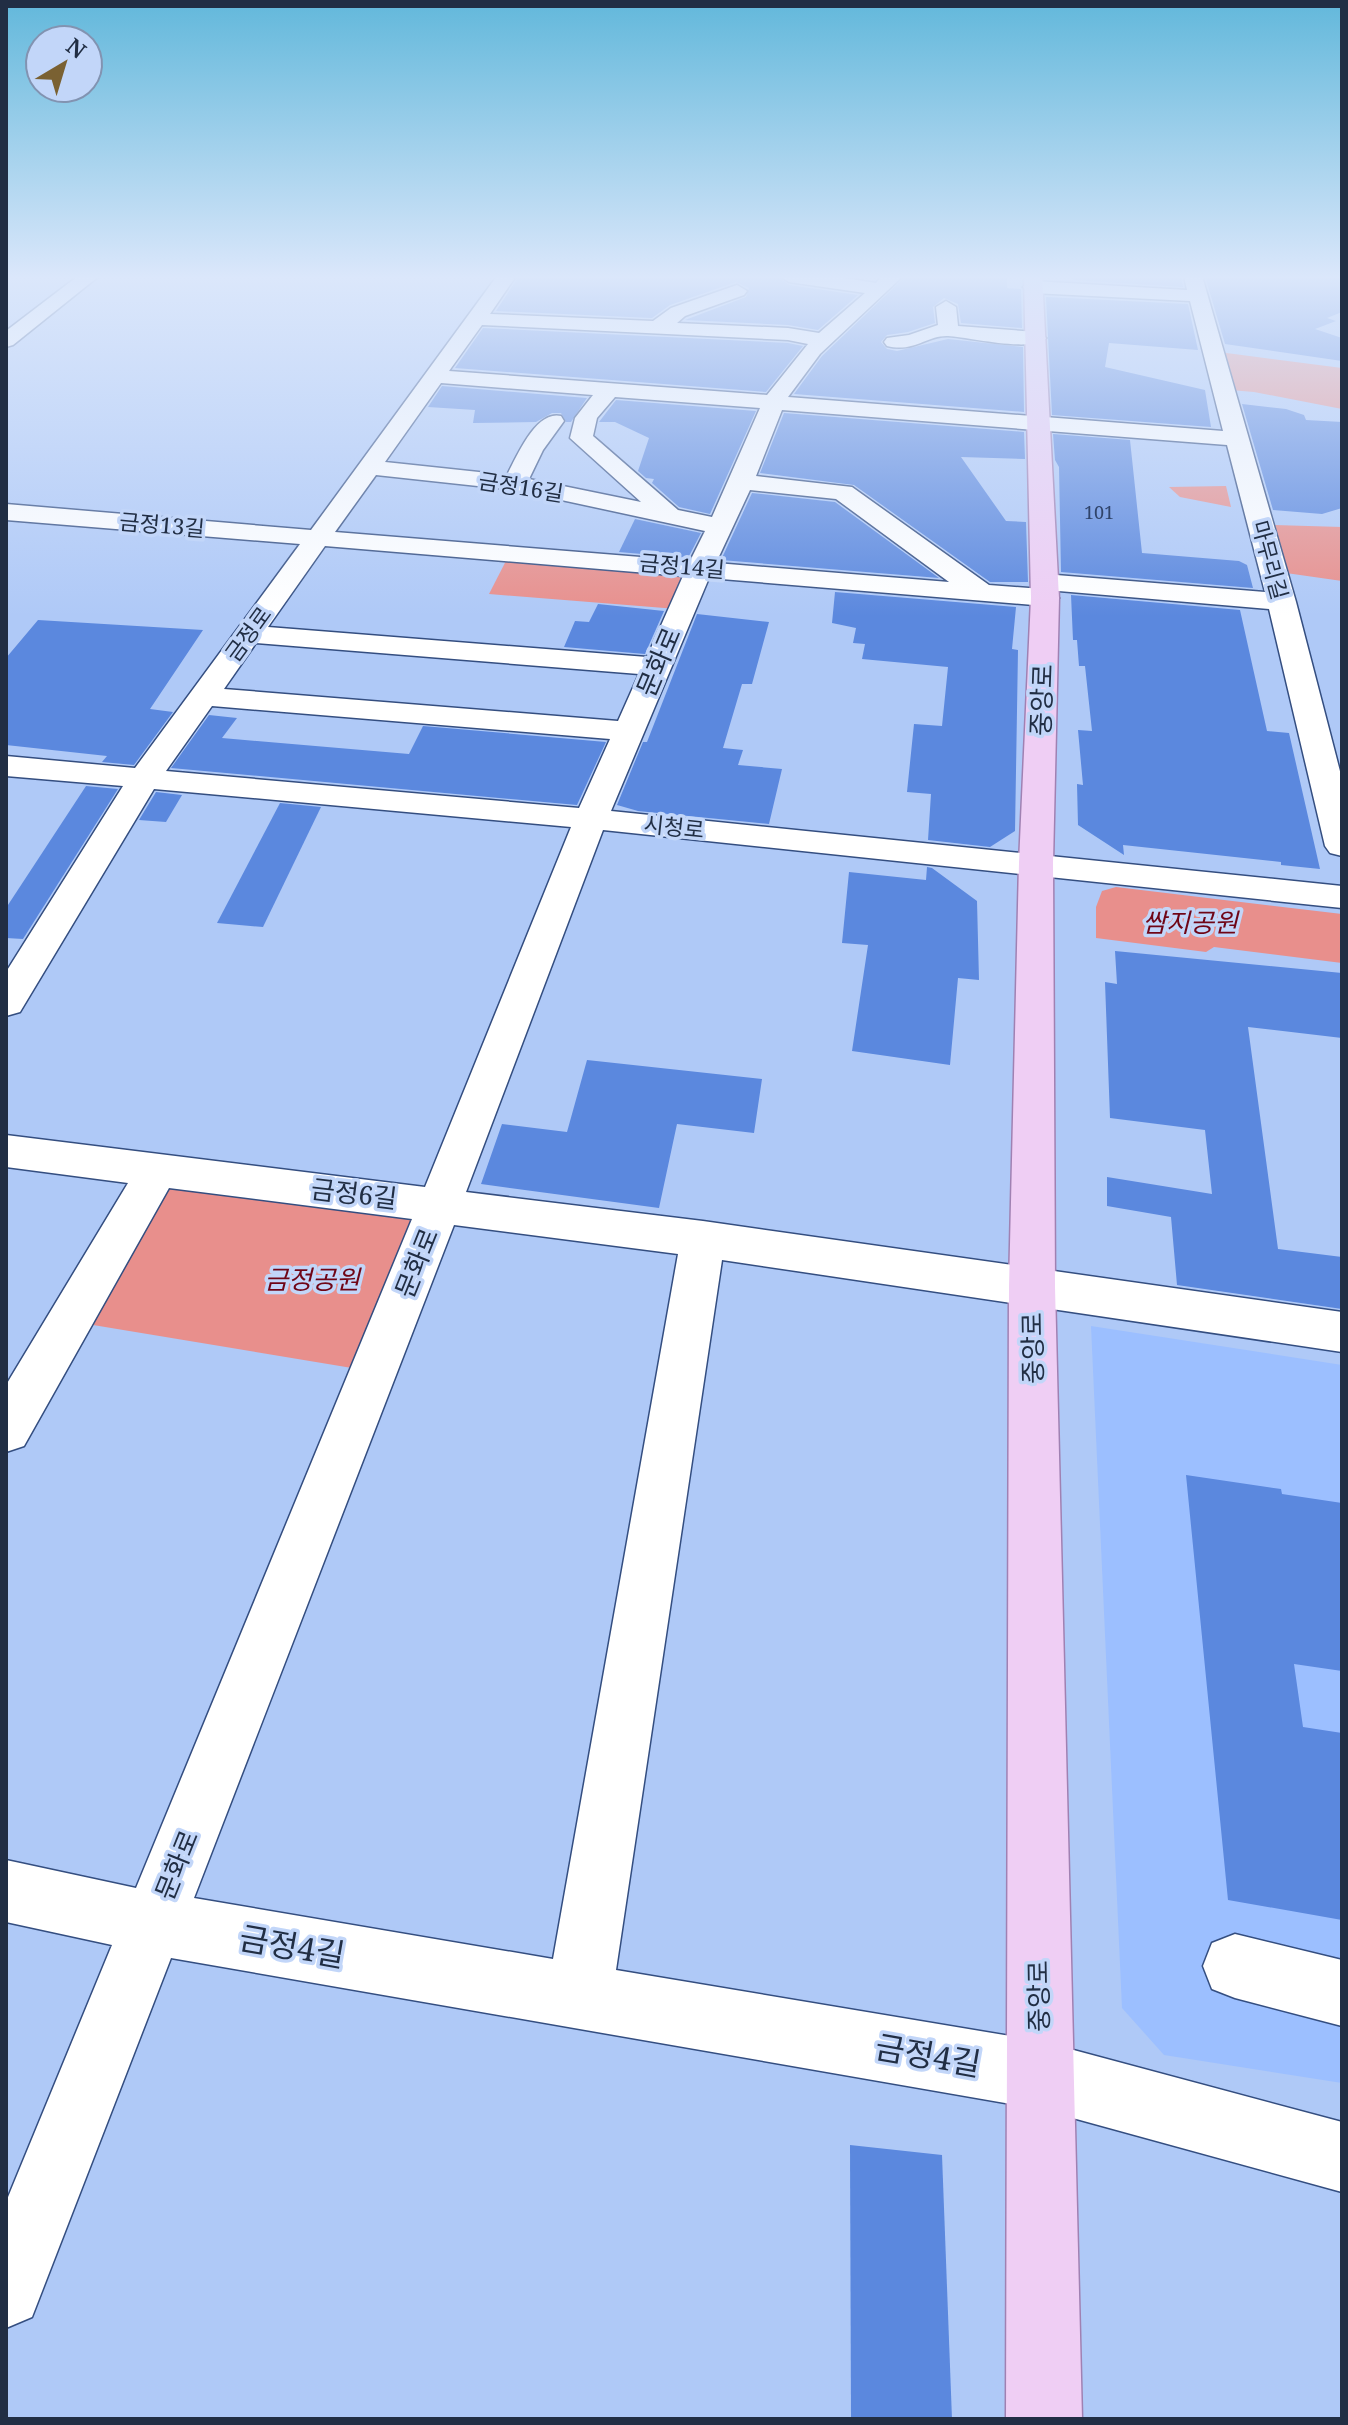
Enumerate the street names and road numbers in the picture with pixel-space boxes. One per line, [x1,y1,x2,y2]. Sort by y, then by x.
street label: 금정16길 [477,465,566,508]
street label: 금정13길 [118,505,206,543]
street label: 마무리길 [1246,517,1296,603]
street label: 금정14길 [638,546,726,584]
street label: 금정로 [217,600,277,667]
street label: 문화로 [627,622,689,702]
street label: 중앙로 [1022,663,1060,736]
street label: 시청로 [642,808,706,844]
street label: 금정6길 [309,1170,399,1216]
street label: 문화로 [386,1223,446,1303]
street label: 중앙로 [1013,1312,1051,1384]
street label: 문화로 [146,1825,206,1905]
street label: 금정4길 [236,1915,348,1976]
street label: 중앙로 [1019,1960,1057,2032]
street label: 금정4길 [872,2024,984,2085]

